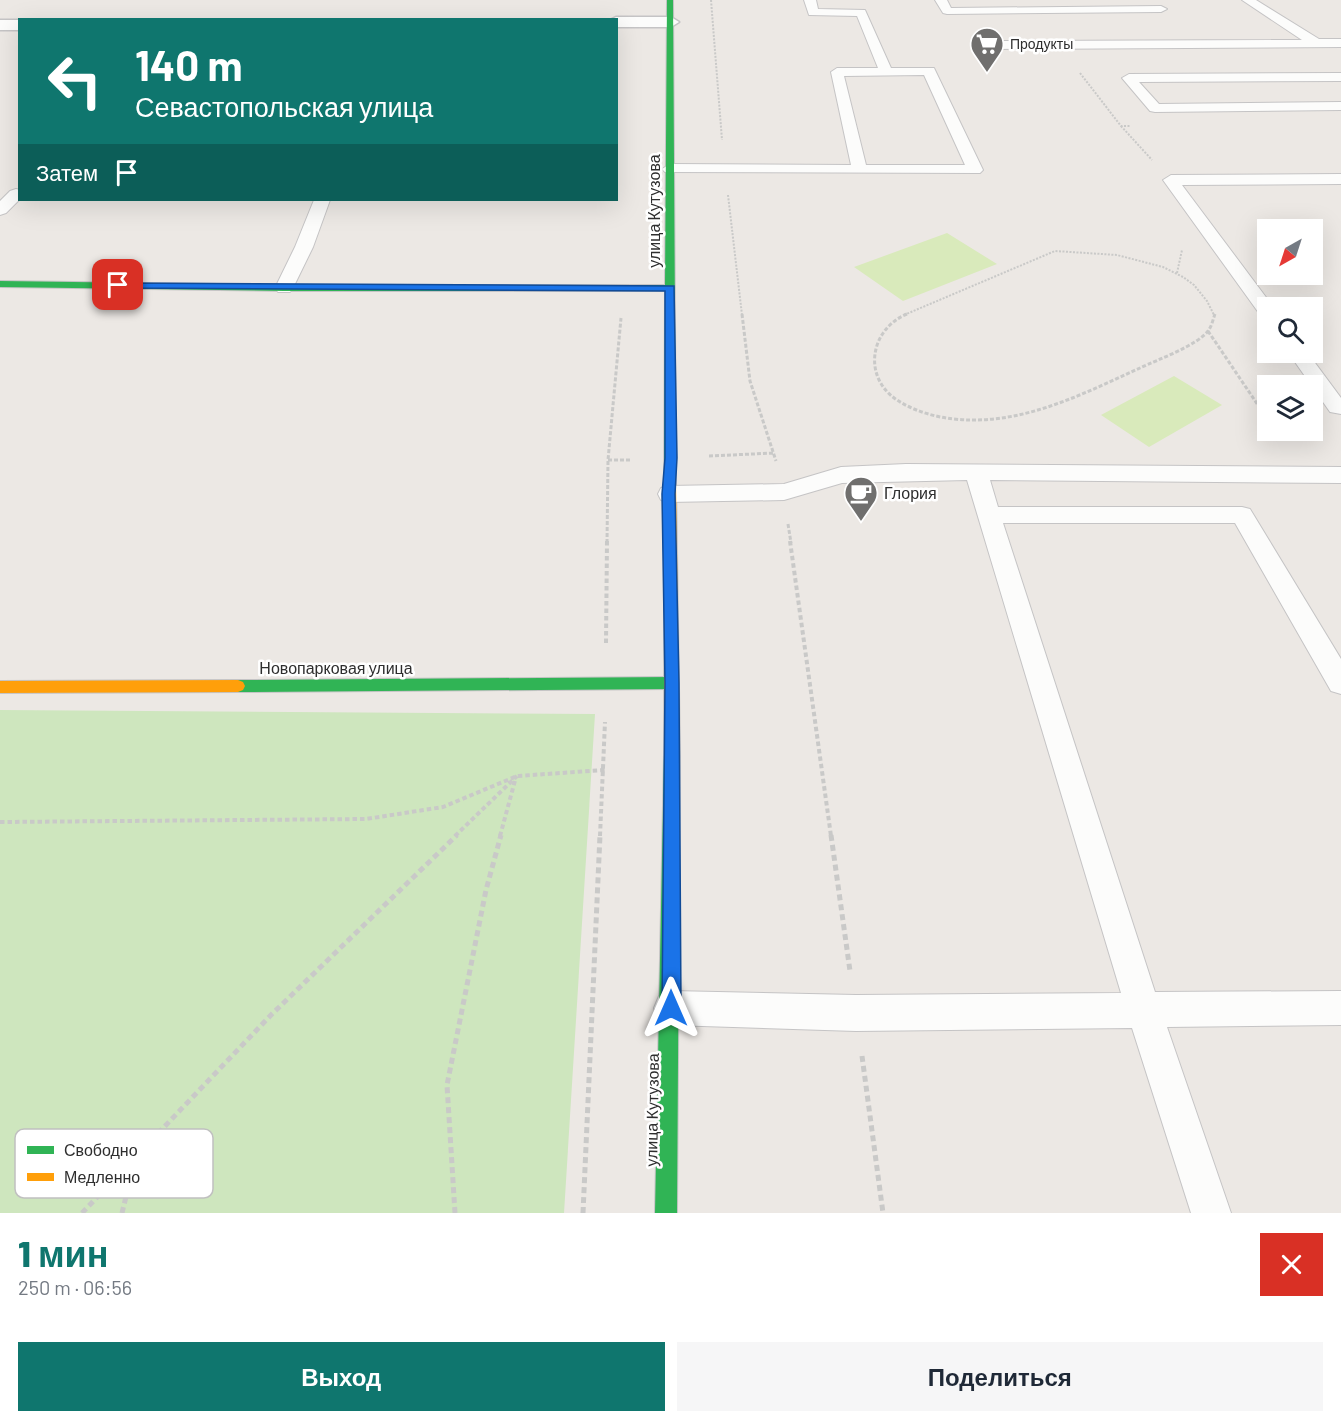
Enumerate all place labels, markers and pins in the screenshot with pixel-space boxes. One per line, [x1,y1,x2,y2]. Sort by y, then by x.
supermarket icon: Продукты [969,26,1005,73]
place label: Продукты [1010,35,1073,52]
pin [92,259,143,310]
cafe icon: Глория [843,475,879,522]
place label: Глория [884,483,937,502]

